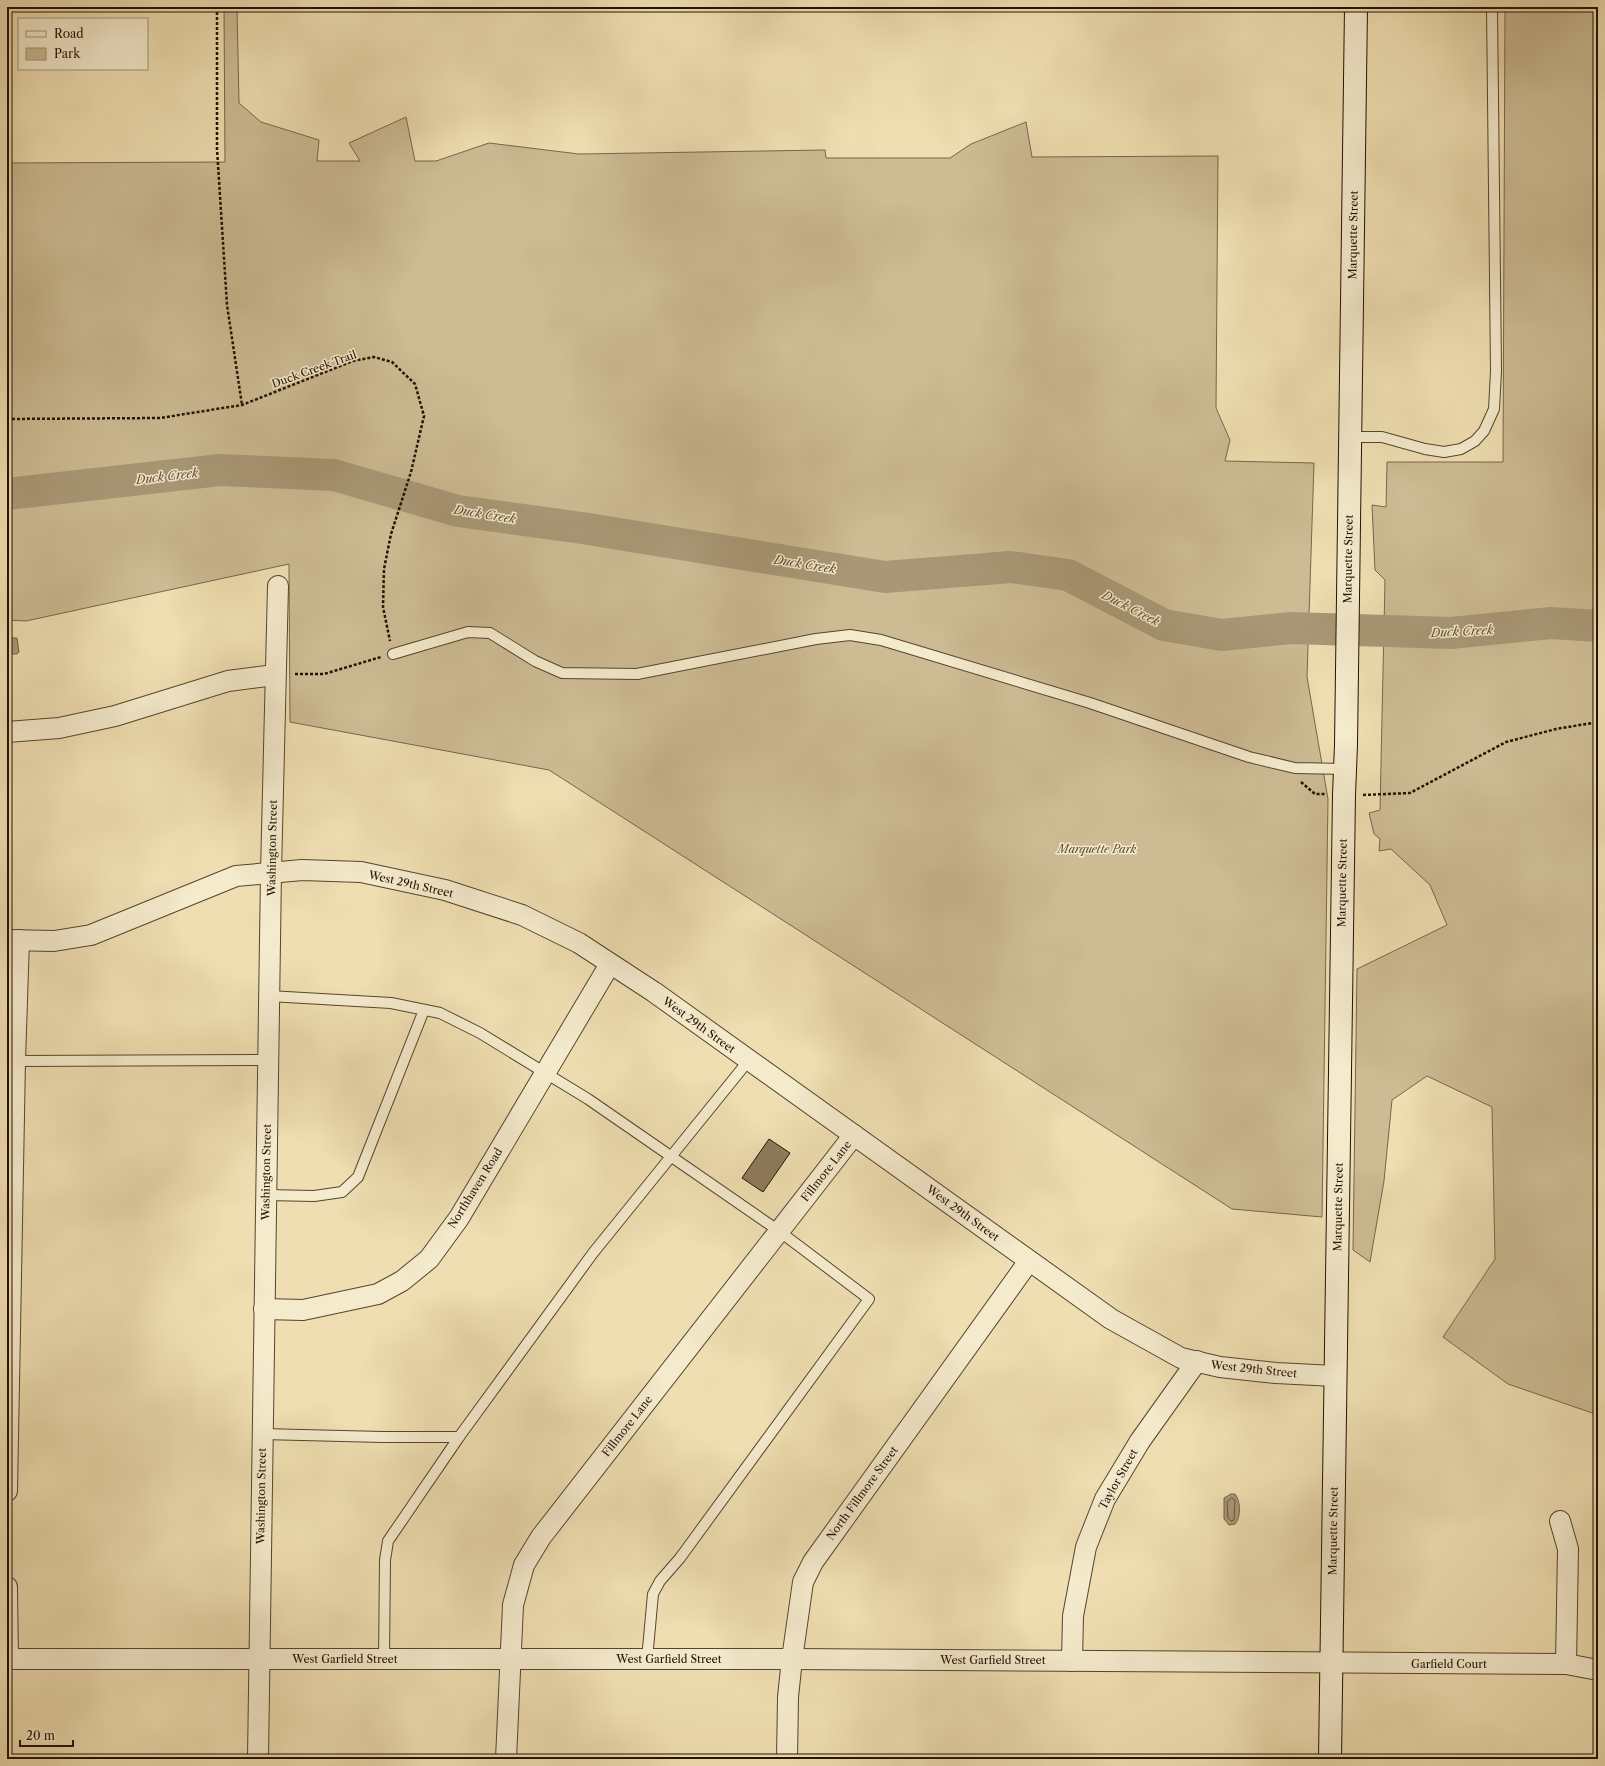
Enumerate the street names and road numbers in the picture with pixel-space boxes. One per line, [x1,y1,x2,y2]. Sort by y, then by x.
street label: Marquette Street [1345,190,1361,280]
street label: Duck Creek Trail [270,347,359,391]
street label: Marquette Street [1340,514,1356,604]
street label: Washington Street [264,800,280,897]
street label: Marquette Street [1334,838,1350,928]
street label: West 29th Street [366,867,455,901]
street label: West 29th Street [659,993,738,1056]
street label: Washington Street [258,1124,274,1221]
street label: Fillmore Lane [798,1138,854,1204]
street label: Northhaven Road [445,1145,506,1231]
street label: Marquette Street [1330,1162,1346,1252]
street label: West 29th Street [923,1181,1002,1244]
street label: West 29th Street [1209,1357,1298,1380]
street label: Fillmore Lane [599,1393,655,1459]
street label: North Fillmore Street [823,1443,901,1543]
street label: Taylor Street [1096,1446,1140,1512]
street label: Washington Street [253,1448,269,1545]
street label: Marquette Street [1325,1486,1341,1576]
street label: West Garfield Street [291,1652,398,1666]
street label: West Garfield Street [615,1652,722,1666]
street label: West Garfield Street [939,1653,1046,1667]
street label: Garfield Court [1411,1657,1487,1671]

